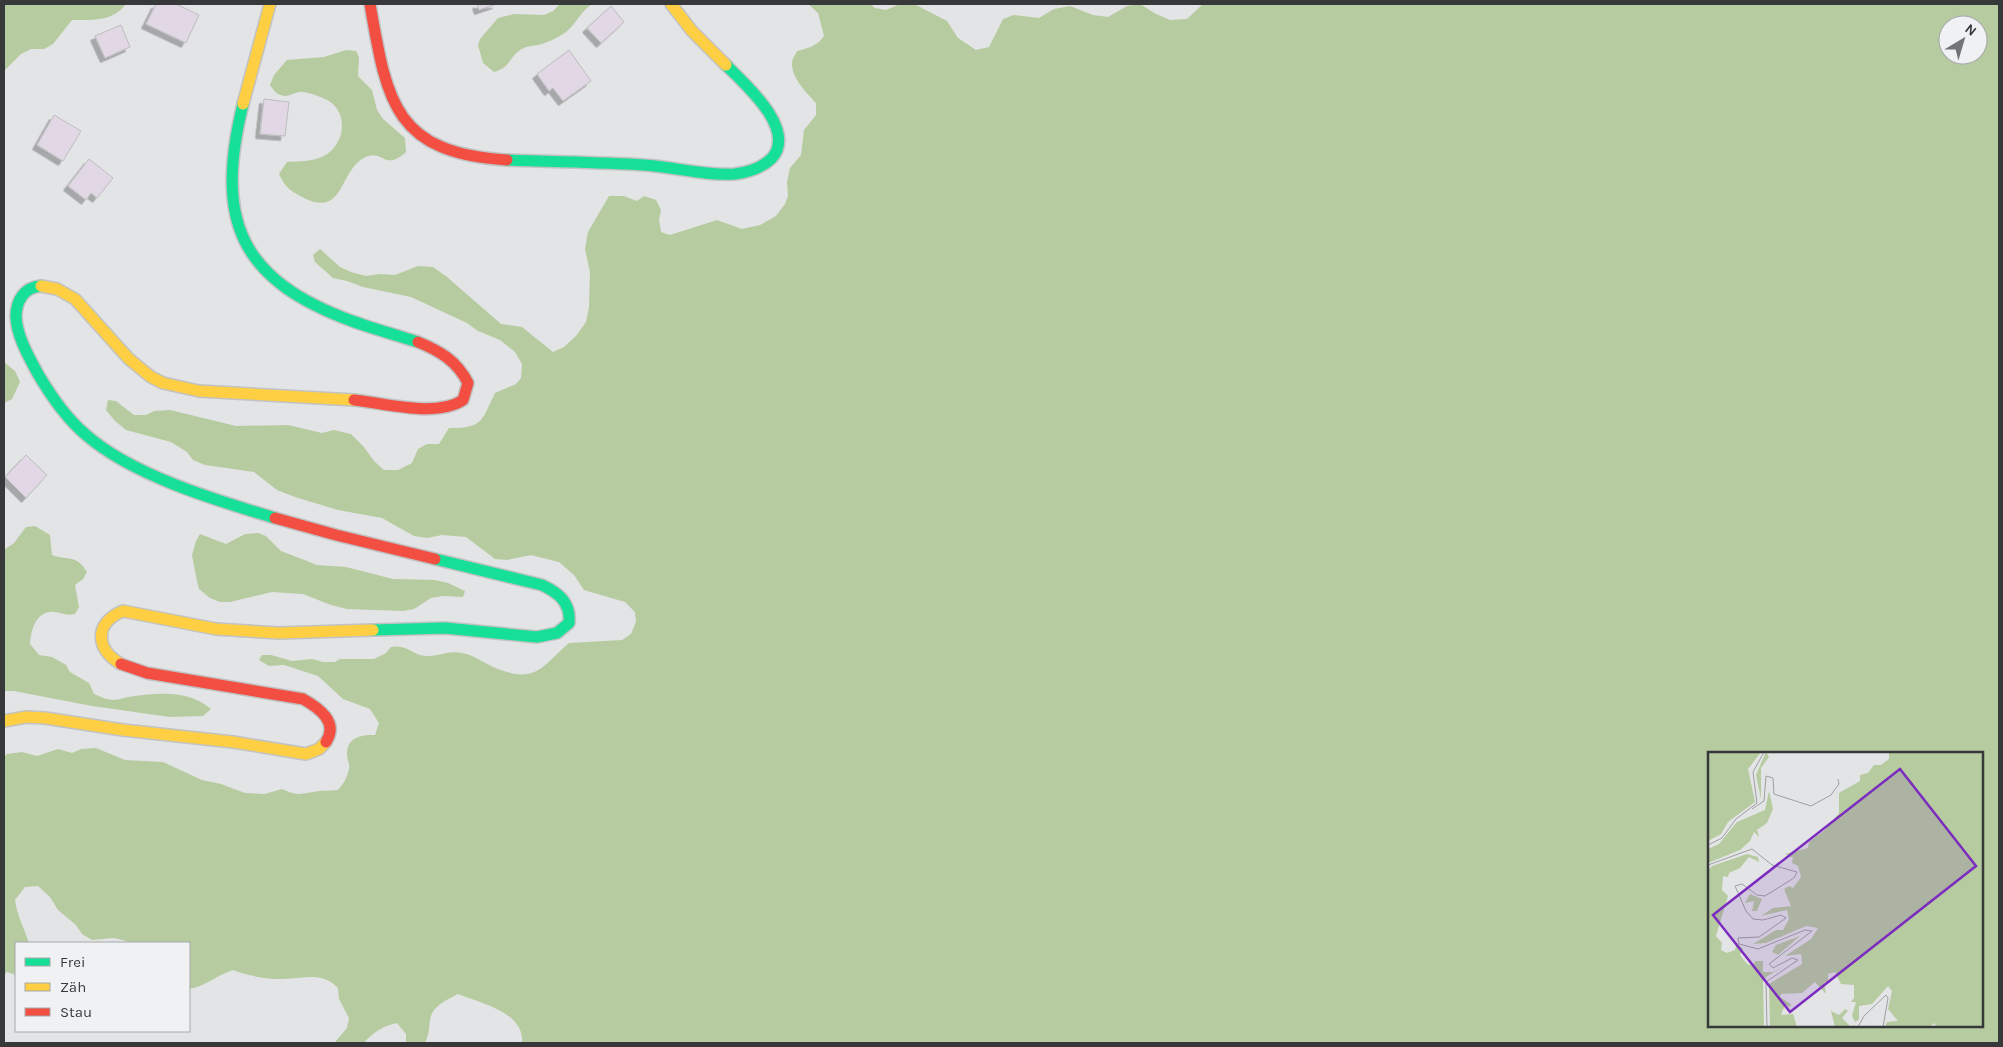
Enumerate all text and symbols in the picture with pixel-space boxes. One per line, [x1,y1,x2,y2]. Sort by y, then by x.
north arrow [1938,15,1988,65]
text: N [1962,20,1980,40]
inset map [1708,752,1983,1027]
legend [15,942,190,1032]
text: Frei [60,953,85,971]
text: Zäh [60,978,86,996]
text: Stau [60,1003,92,1021]

